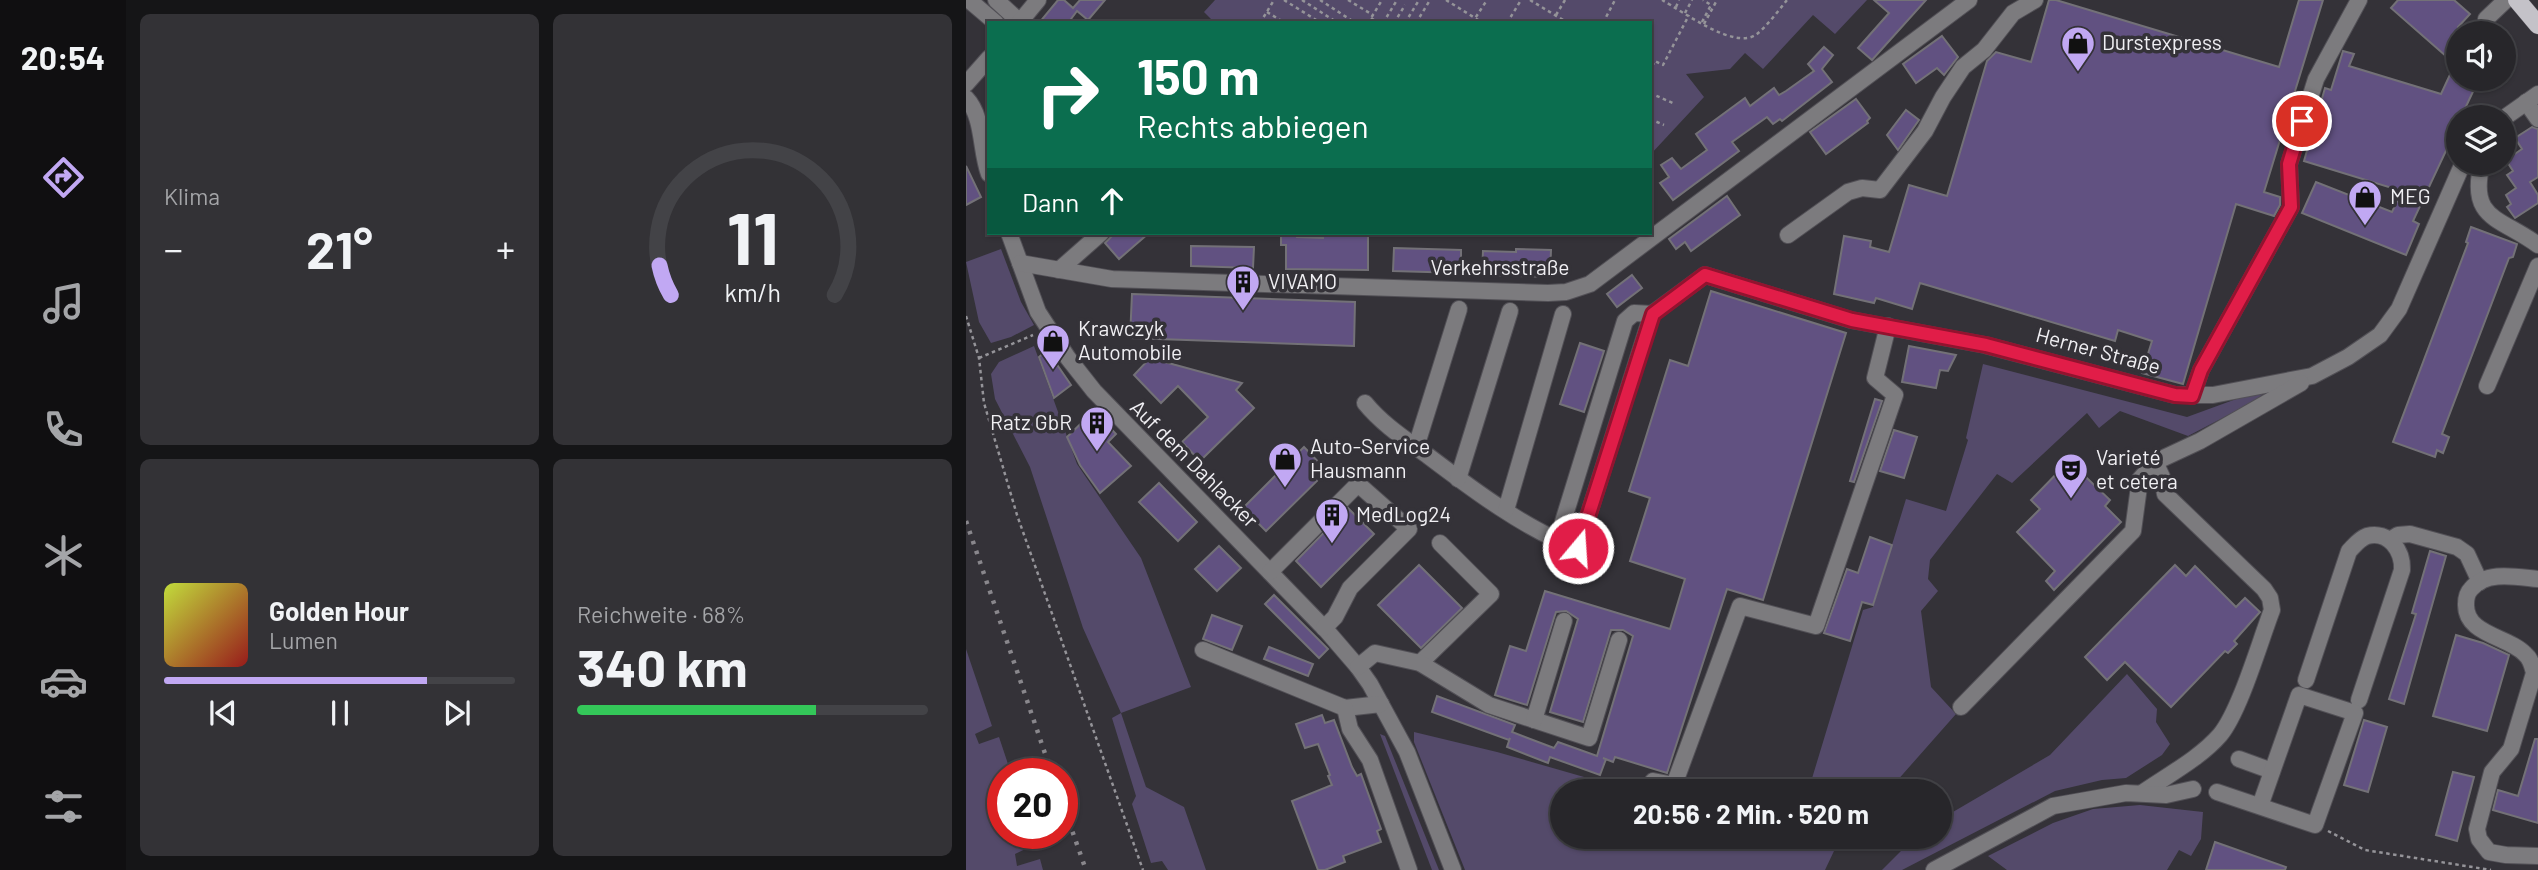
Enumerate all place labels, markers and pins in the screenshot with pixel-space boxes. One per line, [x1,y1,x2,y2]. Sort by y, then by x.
shop icon: Durstexpress [2059,24,2097,73]
place label: Durstexpress [2102,29,2222,54]
pin [2272,91,2332,151]
shop icon: MEG [2346,178,2384,227]
place label: MEG [2390,183,2431,208]
building icon: VIVAMO [1224,263,1262,312]
place label: VIVAMO [1268,268,1337,293]
place label: Krawczyk Automobile [1078,315,1182,364]
shop icon: Krawczyk Automobile [1034,322,1072,371]
building icon: Ratz GbR [1078,404,1116,453]
place label: Ratz GbR [990,409,1072,434]
place label: Auto-Service Hausmann [1310,433,1430,482]
shop icon: Auto-Service Hausmann [1266,440,1304,489]
place label: Varieté et cetera [2096,444,2178,493]
theatre icon: Varieté et cetera [2052,451,2090,500]
building icon: MedLog24 [1313,496,1351,545]
place label: MedLog24 [1356,501,1451,526]

